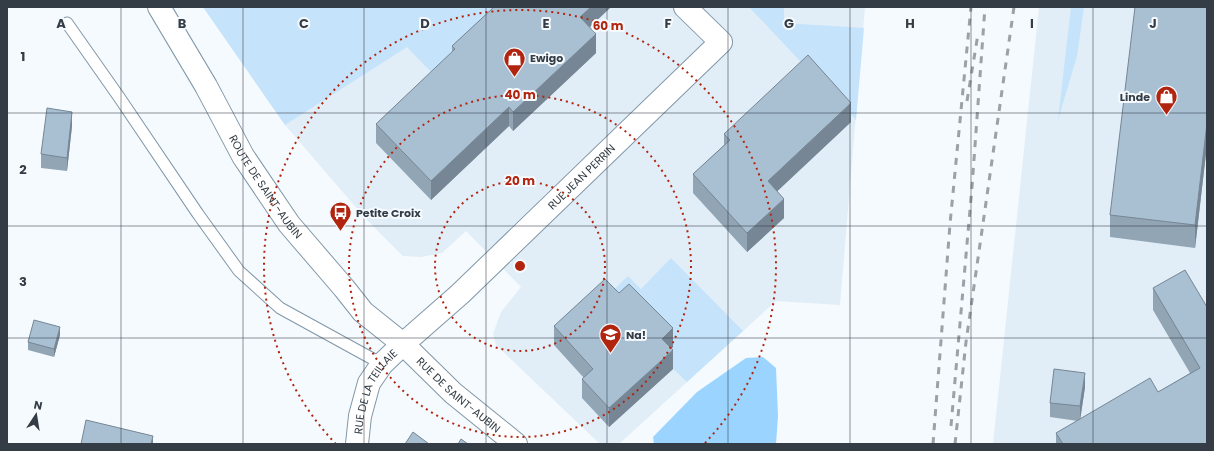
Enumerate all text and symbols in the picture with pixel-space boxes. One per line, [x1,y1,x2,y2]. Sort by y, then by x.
text: A [56,14,66,33]
text: B [178,14,187,33]
text: C [299,14,309,33]
text: D [420,14,430,33]
text: E [542,14,550,33]
text: F [664,14,672,33]
text: G [784,14,794,33]
text: H [905,14,915,33]
text: I [1030,14,1034,33]
text: J [1149,14,1157,33]
text: 60 m [593,17,624,34]
shop icon: Ewigo [502,45,528,78]
text: 1 [21,47,25,66]
place label: Ewigo [530,50,563,66]
shop icon: Linde [1153,84,1179,117]
text: 40 m [504,86,536,103]
place label: Linde [1120,89,1150,105]
street label: ROUTE DE SAINT-AUBIN [225,132,306,242]
street label: RUE JEAN PERRIN [544,140,619,213]
text: 2 [19,160,27,179]
text: 20 m [505,172,535,189]
bus stop icon: Petite Croix [327,200,353,233]
place label: Petite Croix [356,205,421,221]
centre of rings [513,259,527,273]
text: 3 [19,272,27,291]
school or university icon: Na! [597,322,623,355]
place label: Na! [626,327,646,343]
street label: RUE DE LA TEILLAIE [350,345,401,435]
street label: RUE DE SAINT-AUBIN [413,354,504,437]
north arrow [16,395,56,435]
text: N [32,397,44,414]

